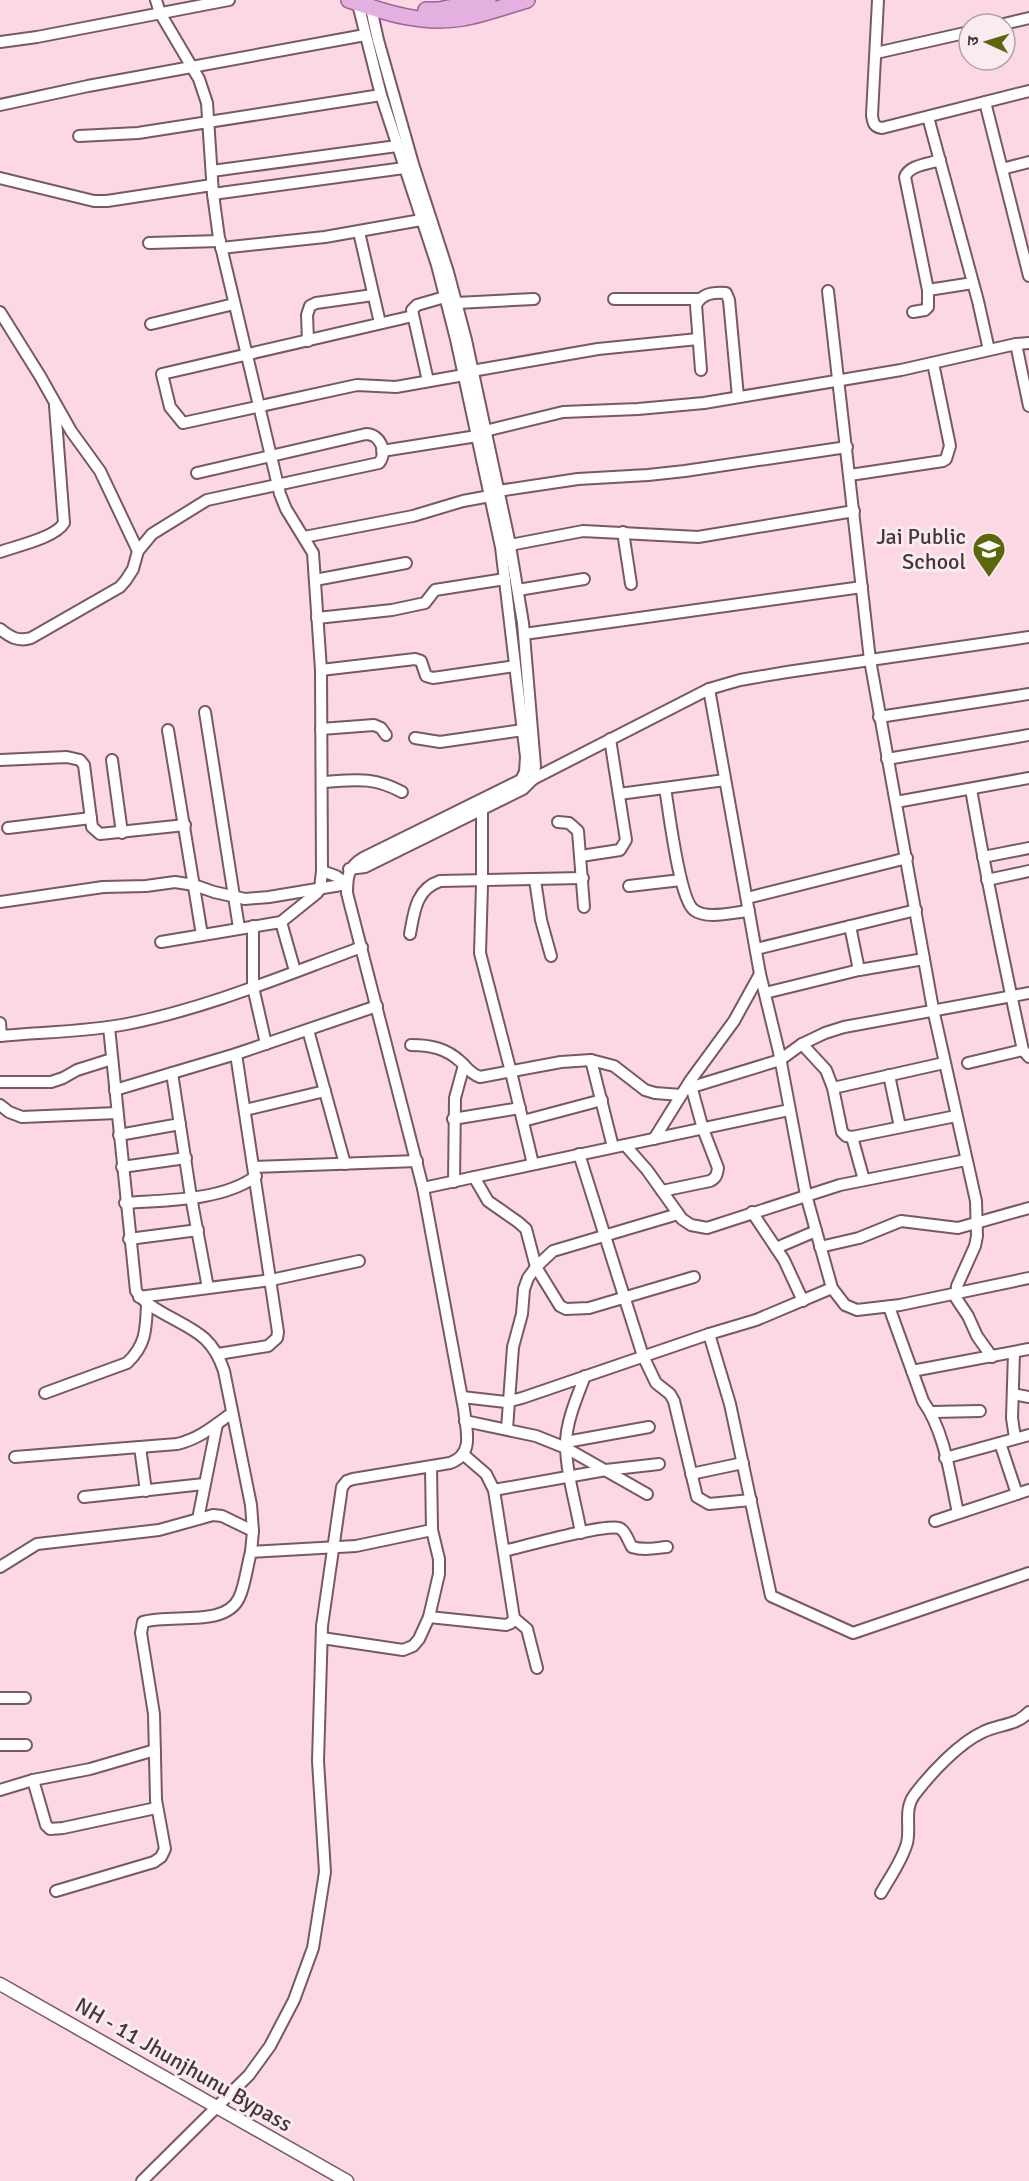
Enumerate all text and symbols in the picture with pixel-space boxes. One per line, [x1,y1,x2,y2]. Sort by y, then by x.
north arrow [957,12,1017,72]
text: उ [963,35,983,46]
place label: Jai Public School [876,523,966,575]
school or university icon: Jai Public School [971,531,1007,578]
street label: NH - 11 Jhunjhunu Bypass [70,1991,297,2138]

